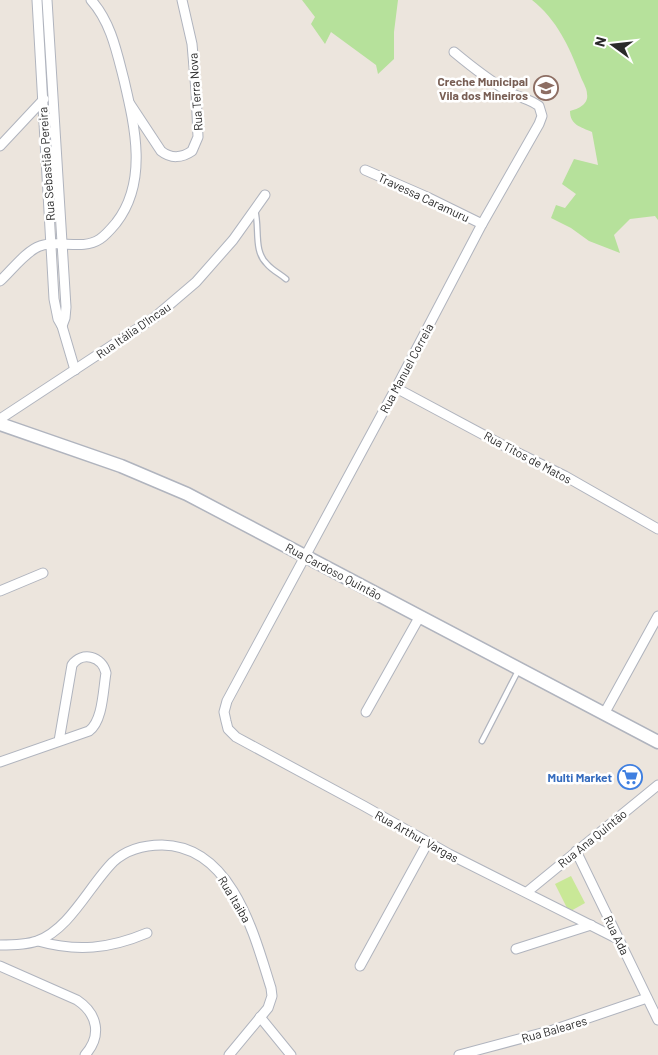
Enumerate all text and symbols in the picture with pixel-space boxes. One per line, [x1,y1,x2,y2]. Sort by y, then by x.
north arrow [588,20,638,70]
text: N [591,35,609,48]
street label: Rua Terra Nova [185,53,205,131]
place label: Creche Municipal Vila dos Mineiros [437,74,528,102]
school or university icon: Creche Municipal Vila dos Mineiros [533,75,559,101]
street label: Rua Sebastião Pereira [35,107,57,221]
street label: Travessa Caramuru [376,170,472,224]
street label: Rua Itália D'Incau [93,299,173,361]
street label: Rua Manuel Correia [376,321,436,415]
street label: Rua Titos de Matos [482,428,574,486]
street label: Rua Cardoso Quintão [283,540,385,602]
supermarket icon: Multi Market [617,764,643,790]
place label: Multi Market [548,770,612,784]
street label: Rua Ana Quintão [555,806,629,870]
street label: Rua Arthur Vargas [373,807,461,865]
street label: Rua Itaiba [216,873,254,925]
street label: Rua Ada [601,913,633,957]
street label: Rua Baleares [520,1013,589,1045]

